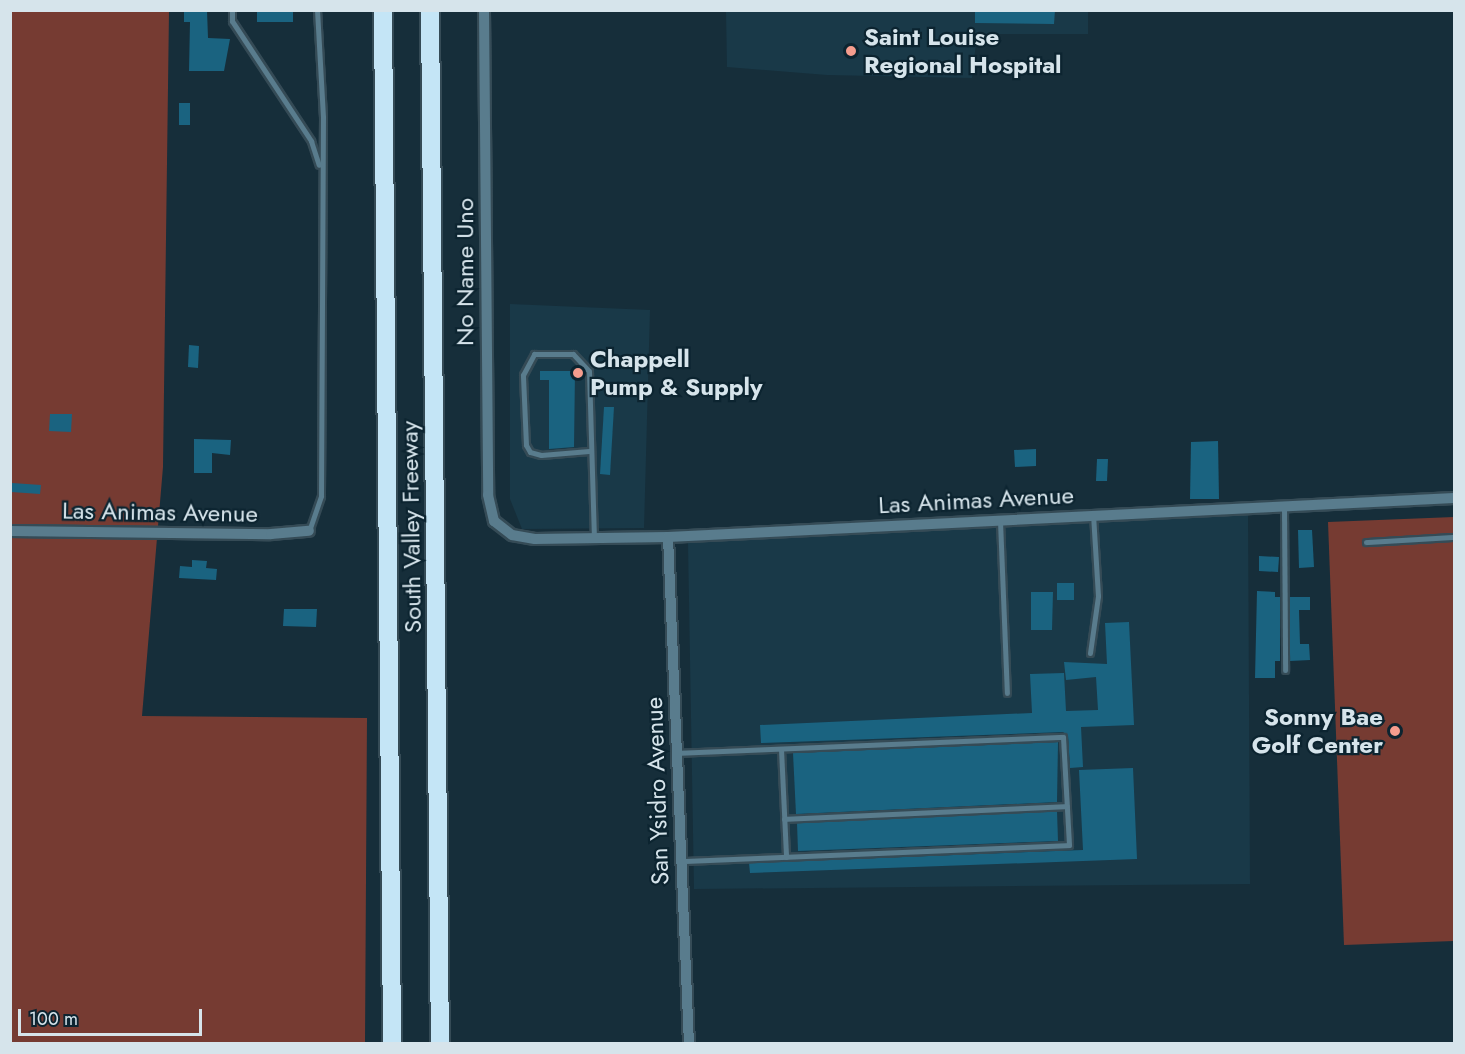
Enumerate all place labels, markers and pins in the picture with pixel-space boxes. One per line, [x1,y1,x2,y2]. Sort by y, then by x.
place label: Saint Louise Regional Hospital [864,23,1062,79]
marker: Saint Louise Regional Hospital [842,42,860,60]
place label: Chappell Pump & Supply [590,345,763,401]
marker: Chappell Pump & Supply [571,366,585,380]
place label: Sonny Bae Golf Center [1252,703,1383,759]
marker: Sonny Bae Golf Center [1388,724,1402,738]

